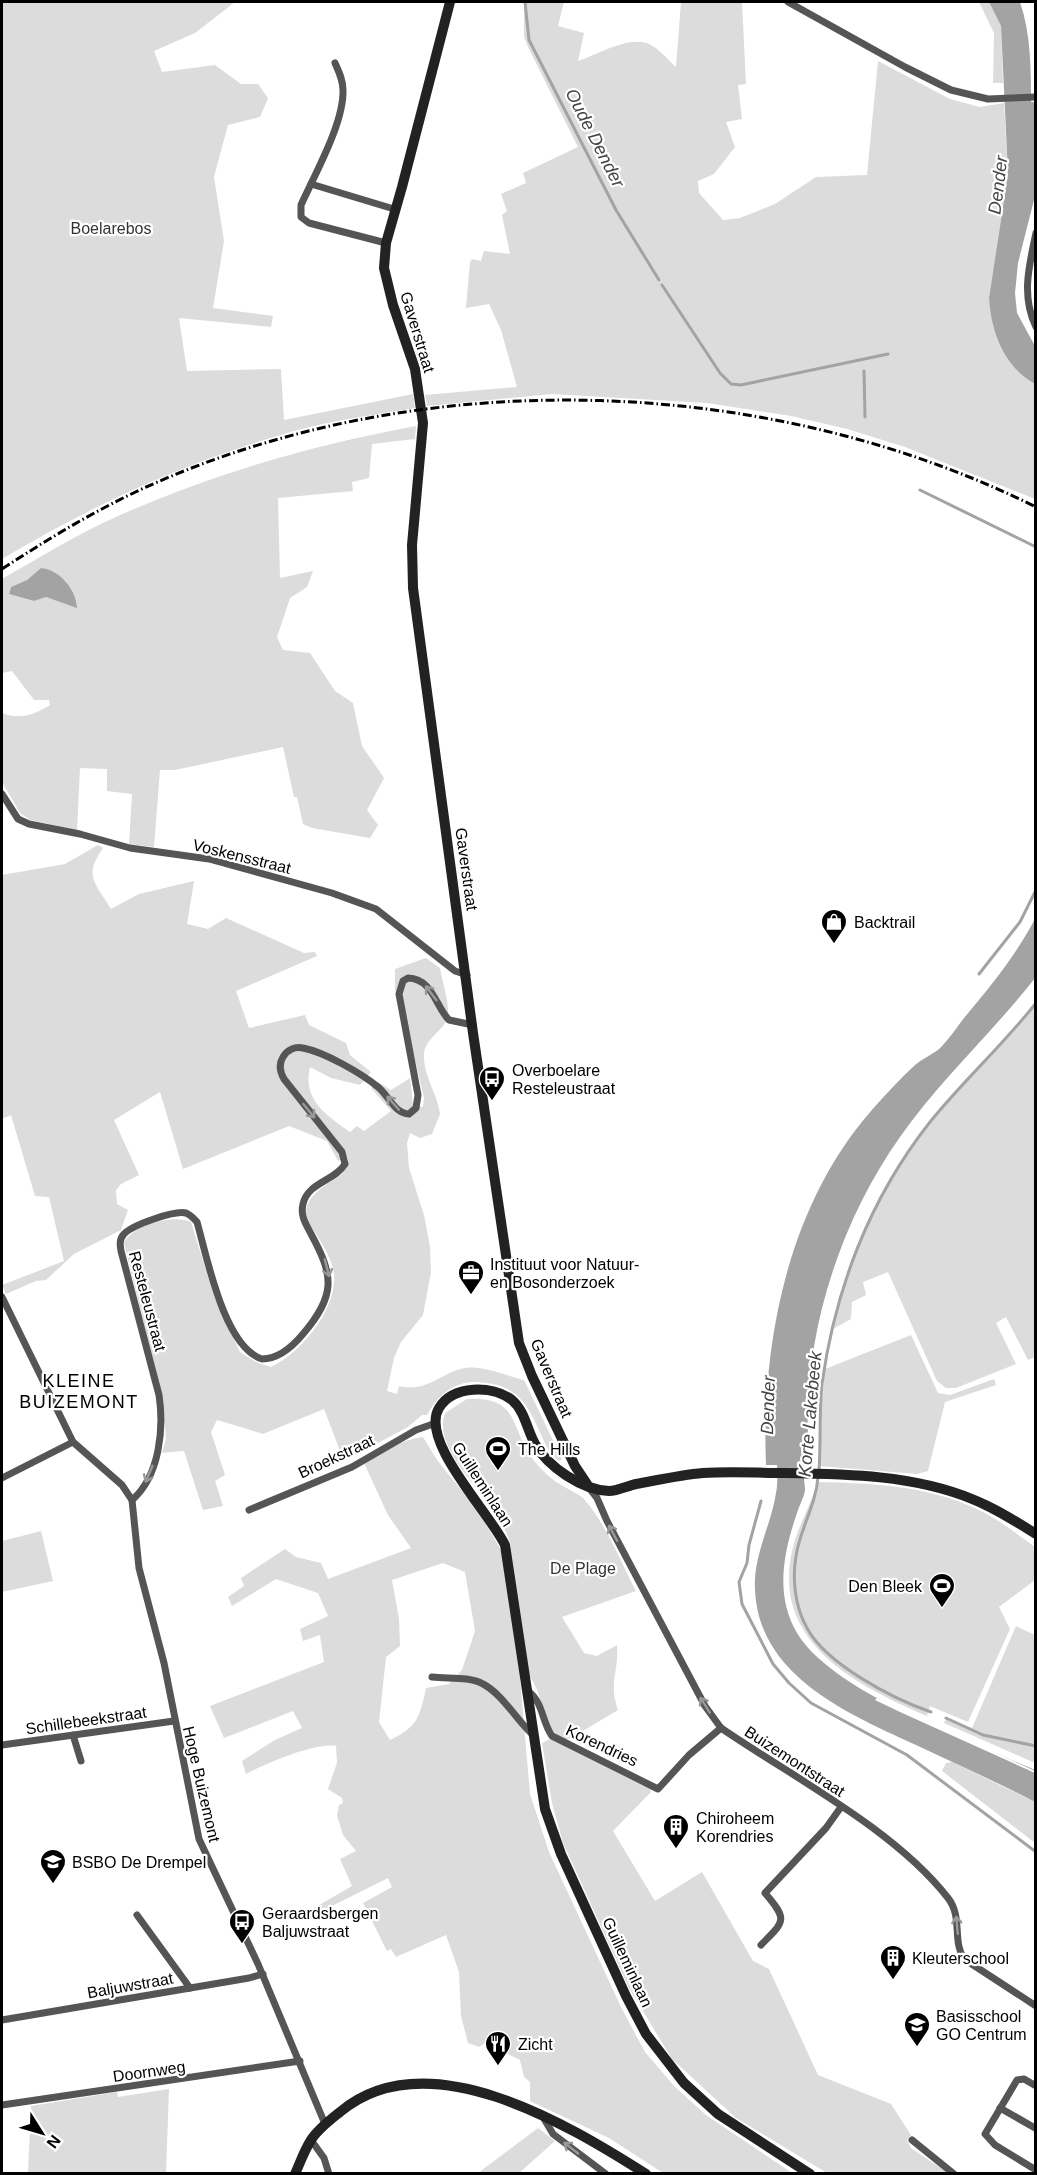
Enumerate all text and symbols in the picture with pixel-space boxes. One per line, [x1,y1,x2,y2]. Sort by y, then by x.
water label: Oude Dender [562,85,629,192]
water label: Dender [984,153,1012,216]
park label: Boelarebos [71,220,151,237]
street label: Gaverstraat [397,290,438,375]
street label: Gaverstraat [452,826,481,912]
street label: Voskensstraat [191,836,293,877]
shop icon: Backtrail [819,907,849,945]
place label: Backtrail [854,914,915,931]
one-way arrow [424,985,437,1001]
place label: Overboelare Resteleustraat [512,1062,616,1097]
bus stop icon: Overboelare Resteleustraat [477,1064,507,1102]
one-way arrow [386,1096,400,1111]
one-way arrow [303,1102,316,1118]
street label: Resteleustraat [126,1249,169,1354]
place label: Instituut voor Natuur- en Bosonderzoek [490,1256,639,1291]
one-way arrow [322,1258,333,1277]
office icon: Instituut voor Natuur- en Bosonderzoek [456,1258,486,1296]
street label: Gaverstraat [527,1336,576,1420]
water label: Korte Lakebeek [795,1349,826,1478]
district label: KLEINE BUIZEMONT [19,1371,139,1412]
water label: Dender [757,1374,779,1435]
street label: Broekstraat [296,1431,377,1481]
sports icon: The Hills [483,1434,513,1472]
street label: Guilleminlaan [449,1439,516,1530]
place label: The Hills [518,1441,580,1458]
one-way arrow [143,1464,154,1482]
one-way arrow [607,1524,618,1542]
park label: De Plage [550,1560,616,1577]
sports icon: Den Bleek [927,1571,957,1609]
place label: Den Bleek [848,1578,923,1595]
one-way arrow [699,1697,711,1713]
street label: Schillebeekstraat [25,1704,148,1737]
street label: Korendries [563,1721,640,1770]
street label: Buizemontstraat [742,1723,848,1800]
street label: Hoge Buizemont [180,1725,223,1844]
place label: Chiroheem Korendries [696,1810,774,1845]
building icon: Chiroheem Korendries [661,1812,691,1850]
school or university icon: BSBO De Drempel [38,1847,68,1885]
place label: BSBO De Drempel [72,1854,206,1871]
place label: Geraardsbergen Baljuwstraat [262,1905,379,1940]
bus stop icon: Geraardsbergen Baljuwstraat [227,1907,257,1945]
street label: Guilleminlaan [599,1915,656,2010]
one-way arrow [952,1915,963,1935]
building icon: Kleuterschool [878,1943,908,1981]
place label: Kleuterschool [912,1950,1009,1967]
street label: Baljuwstraat [86,1969,175,2001]
place label: Basisschool GO Centrum [936,2008,1027,2043]
school or university icon: Basisschool GO Centrum [902,2010,932,2048]
restaurant icon: Zicht [483,2029,513,2067]
place label: Zicht [518,2036,553,2053]
street label: Doornweg [112,2058,186,2085]
north arrow [12,2103,72,2163]
text: N [43,2132,64,2151]
one-way arrow [564,2142,580,2154]

